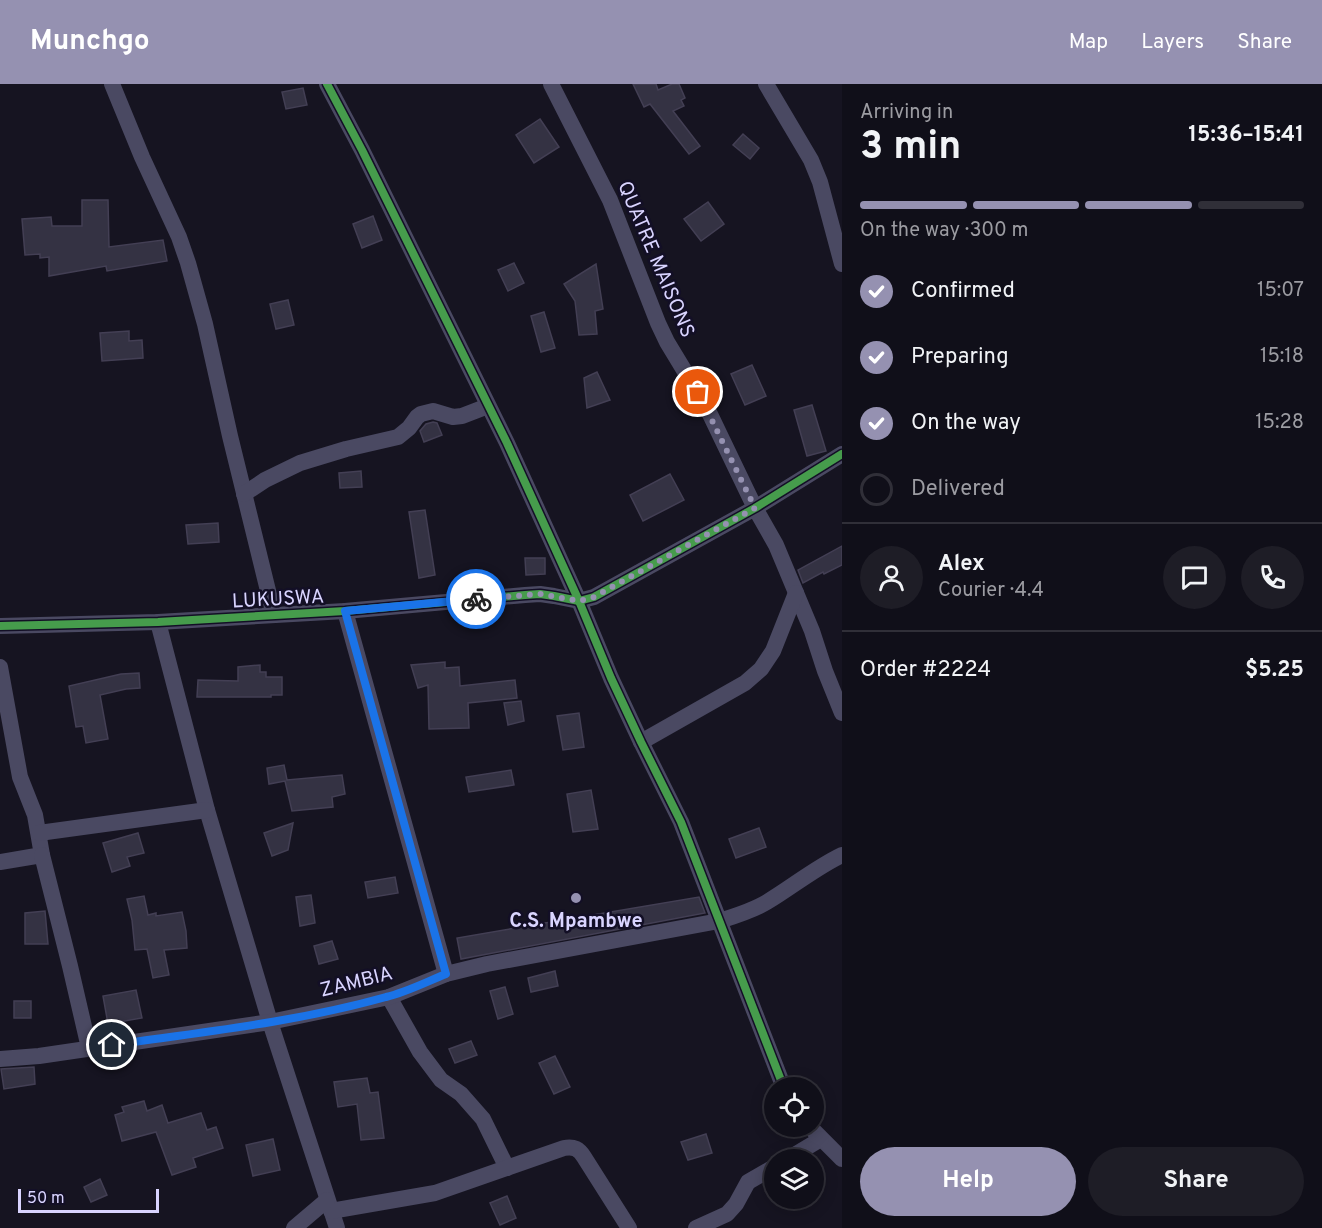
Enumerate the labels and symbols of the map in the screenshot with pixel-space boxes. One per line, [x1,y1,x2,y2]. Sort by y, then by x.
street label: QUATRE MAISONS [610,178,700,342]
pin [672,366,723,417]
courier [446,569,506,629]
street label: LUKUSWA [231,585,325,615]
marker: C.S. Mpambwe [569,891,583,905]
place label: C.S. Mpambwe [509,909,643,935]
street label: ZAMBIA [317,961,396,1005]
pin [86,1019,137,1070]
scale bar [18,1186,159,1214]

